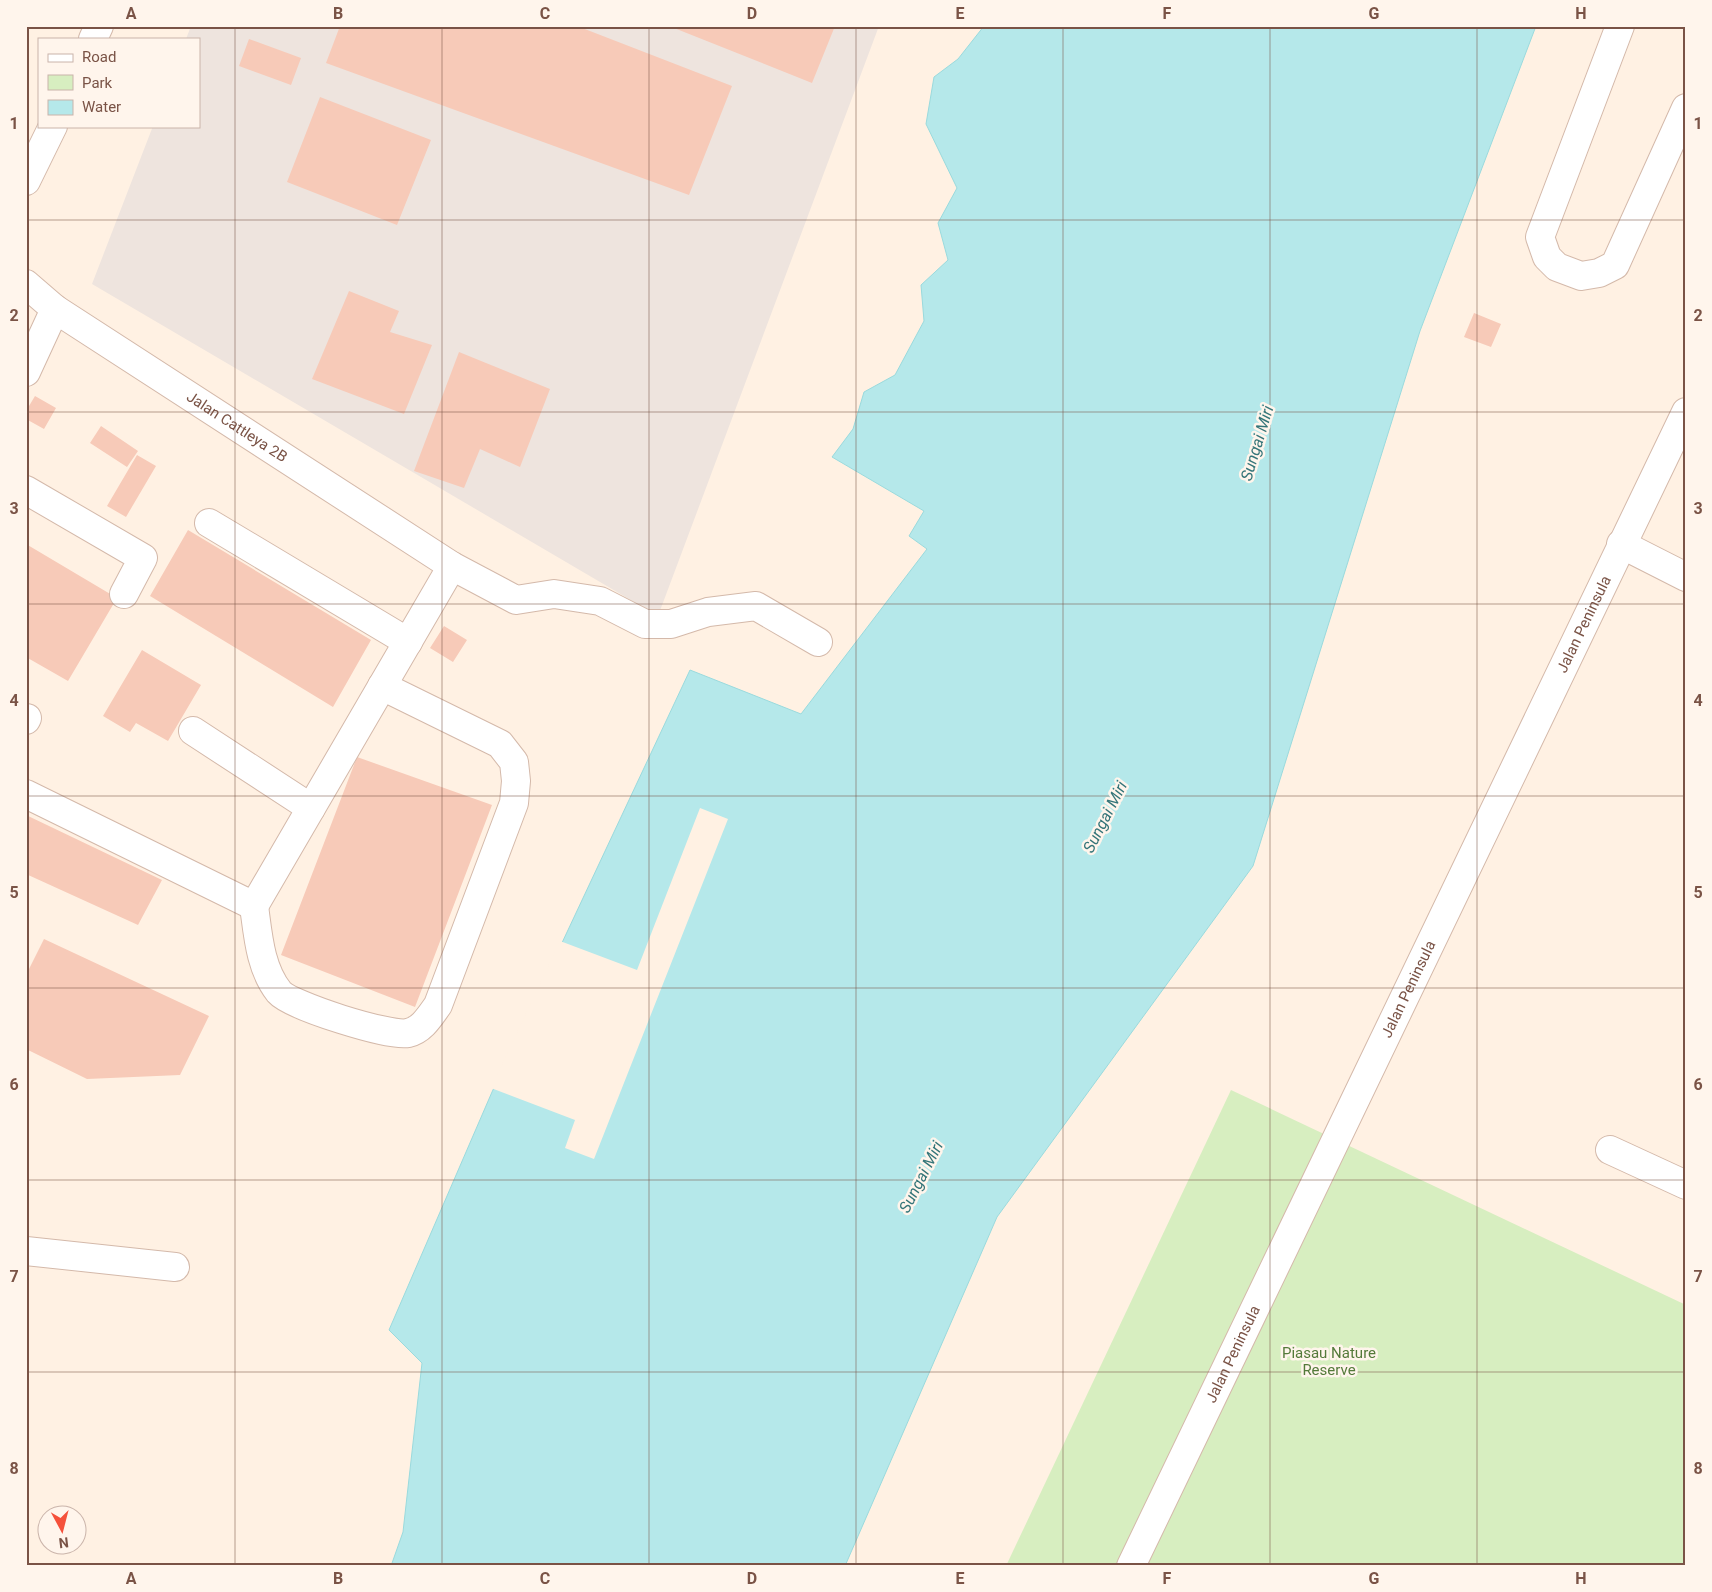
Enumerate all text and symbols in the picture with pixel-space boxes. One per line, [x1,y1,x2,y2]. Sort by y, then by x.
text: A [126,4,137,23]
text: B [333,4,343,23]
text: C [540,4,550,23]
text: D [747,4,757,23]
text: E [956,4,965,23]
text: F [1163,4,1172,23]
text: G [1369,4,1380,23]
text: H [1575,4,1587,23]
legend [38,38,200,128]
text: Road [82,48,116,66]
text: Park [82,74,113,92]
text: Water [82,98,121,116]
text: 1 [9,114,19,133]
text: 1 [1693,114,1703,133]
text: 2 [9,306,19,325]
text: 2 [1693,306,1703,325]
street label: Jalan Cattleya 2B [183,388,291,466]
water label: Sungai Miri [1237,403,1277,483]
text: 3 [9,499,19,518]
text: 3 [1693,499,1703,518]
street label: Jalan Peninsula [1553,573,1615,676]
text: 4 [9,691,19,710]
text: 4 [1693,691,1703,710]
water label: Sungai Miri [1079,778,1131,856]
text: 5 [9,883,19,902]
text: 5 [1693,883,1703,902]
street label: Jalan Peninsula [1377,938,1439,1041]
text: 6 [9,1075,19,1094]
text: 6 [1693,1075,1703,1094]
water label: Sungai Miri [895,1138,947,1216]
text: 7 [9,1267,19,1286]
text: 7 [1693,1267,1703,1286]
street label: Jalan Peninsula [1202,1303,1264,1406]
park label: Piasau Nature Reserve [1282,1344,1376,1379]
text: 8 [9,1459,19,1478]
text: 8 [1693,1459,1703,1478]
north arrow [38,1504,88,1554]
text: N [58,1534,69,1551]
text: A [126,1569,137,1588]
text: B [333,1569,343,1588]
text: C [540,1569,550,1588]
text: D [747,1569,757,1588]
text: E [956,1569,965,1588]
text: F [1163,1569,1172,1588]
text: G [1369,1569,1380,1588]
text: H [1575,1569,1587,1588]

